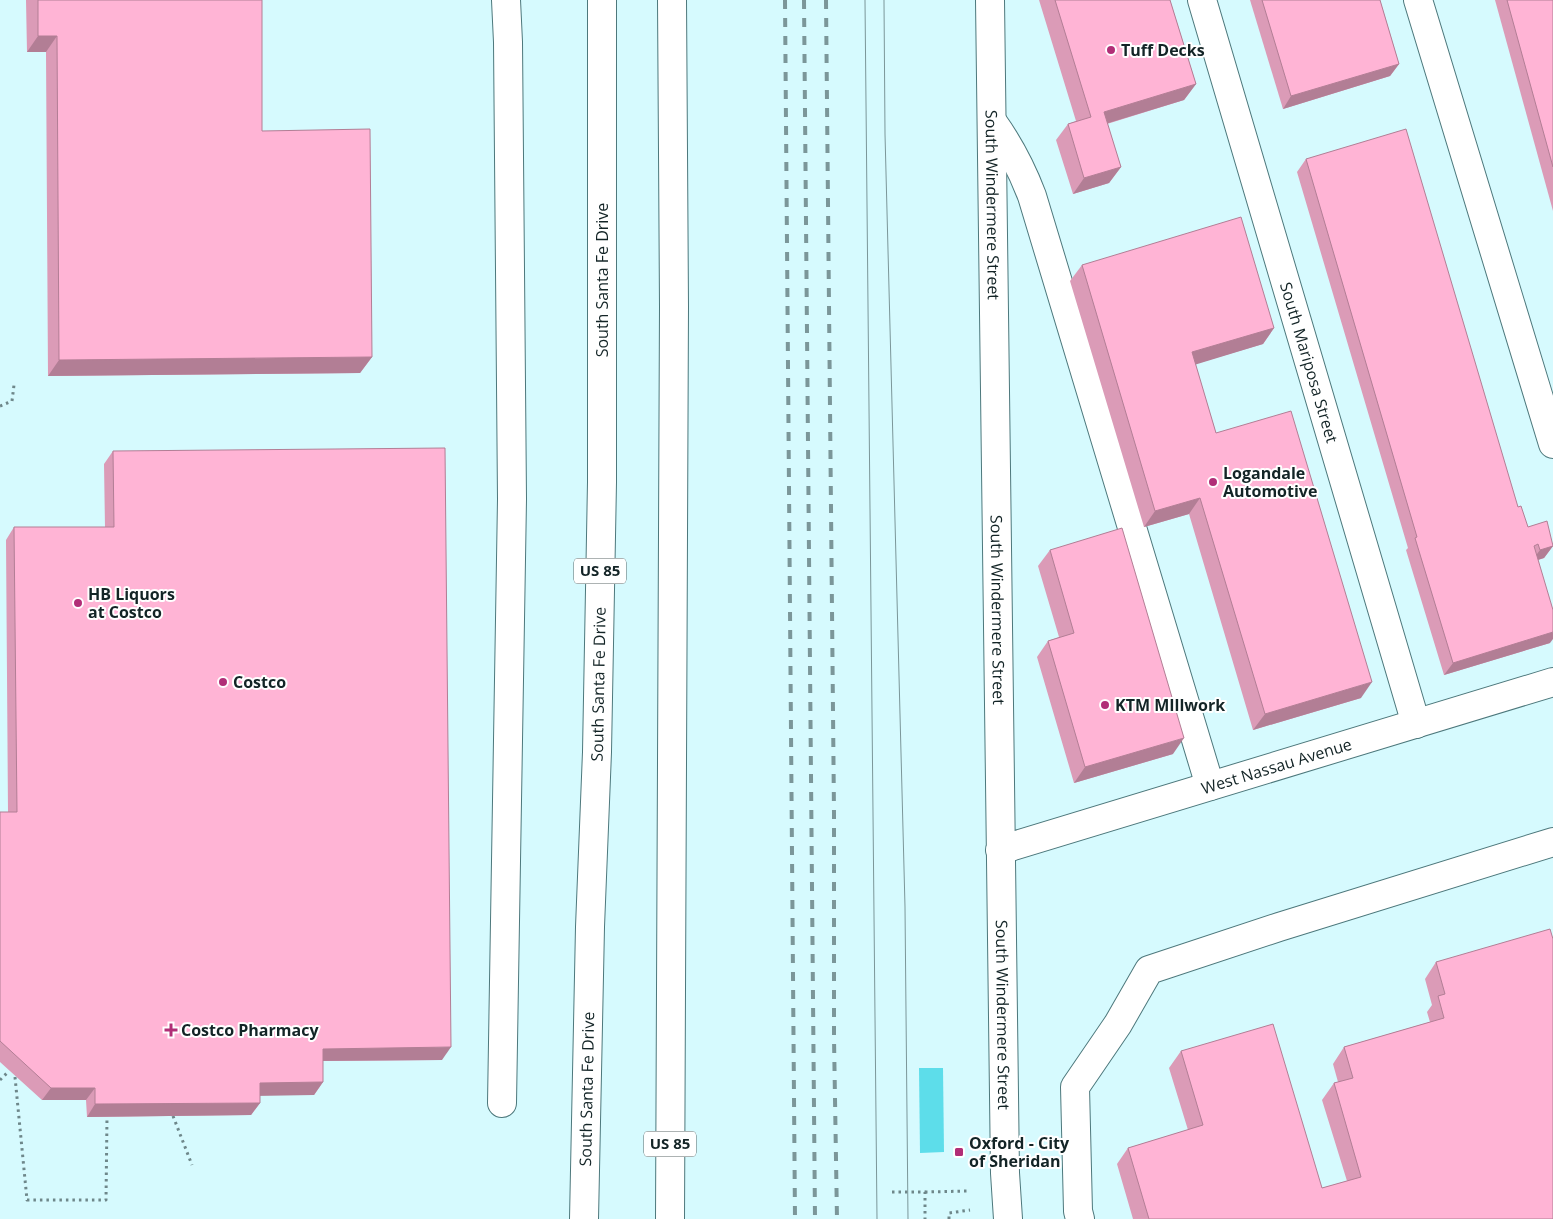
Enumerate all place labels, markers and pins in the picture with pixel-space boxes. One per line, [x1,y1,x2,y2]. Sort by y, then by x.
place label: Tuff Decks [1121,39,1205,61]
marker: Tuff Decks [1105,44,1117,56]
place label: Logandale Automotive [1223,462,1317,502]
marker: Logandale Automotive [1207,476,1219,488]
place label: HB Liquors at Costco [88,583,175,623]
marker: HB Liquors at Costco [72,597,84,609]
place label: Costco [233,671,286,693]
marker: Costco [217,676,229,688]
place label: KTM MIllwork [1115,694,1225,716]
marker: KTM MIllwork [1099,699,1111,711]
place label: Costco Pharmacy [181,1019,319,1041]
marker: Costco Pharmacy [165,1024,177,1036]
place label: Oxford - City of Sheridan [969,1132,1070,1172]
marker: Oxford - City of Sheridan [953,1146,965,1158]

